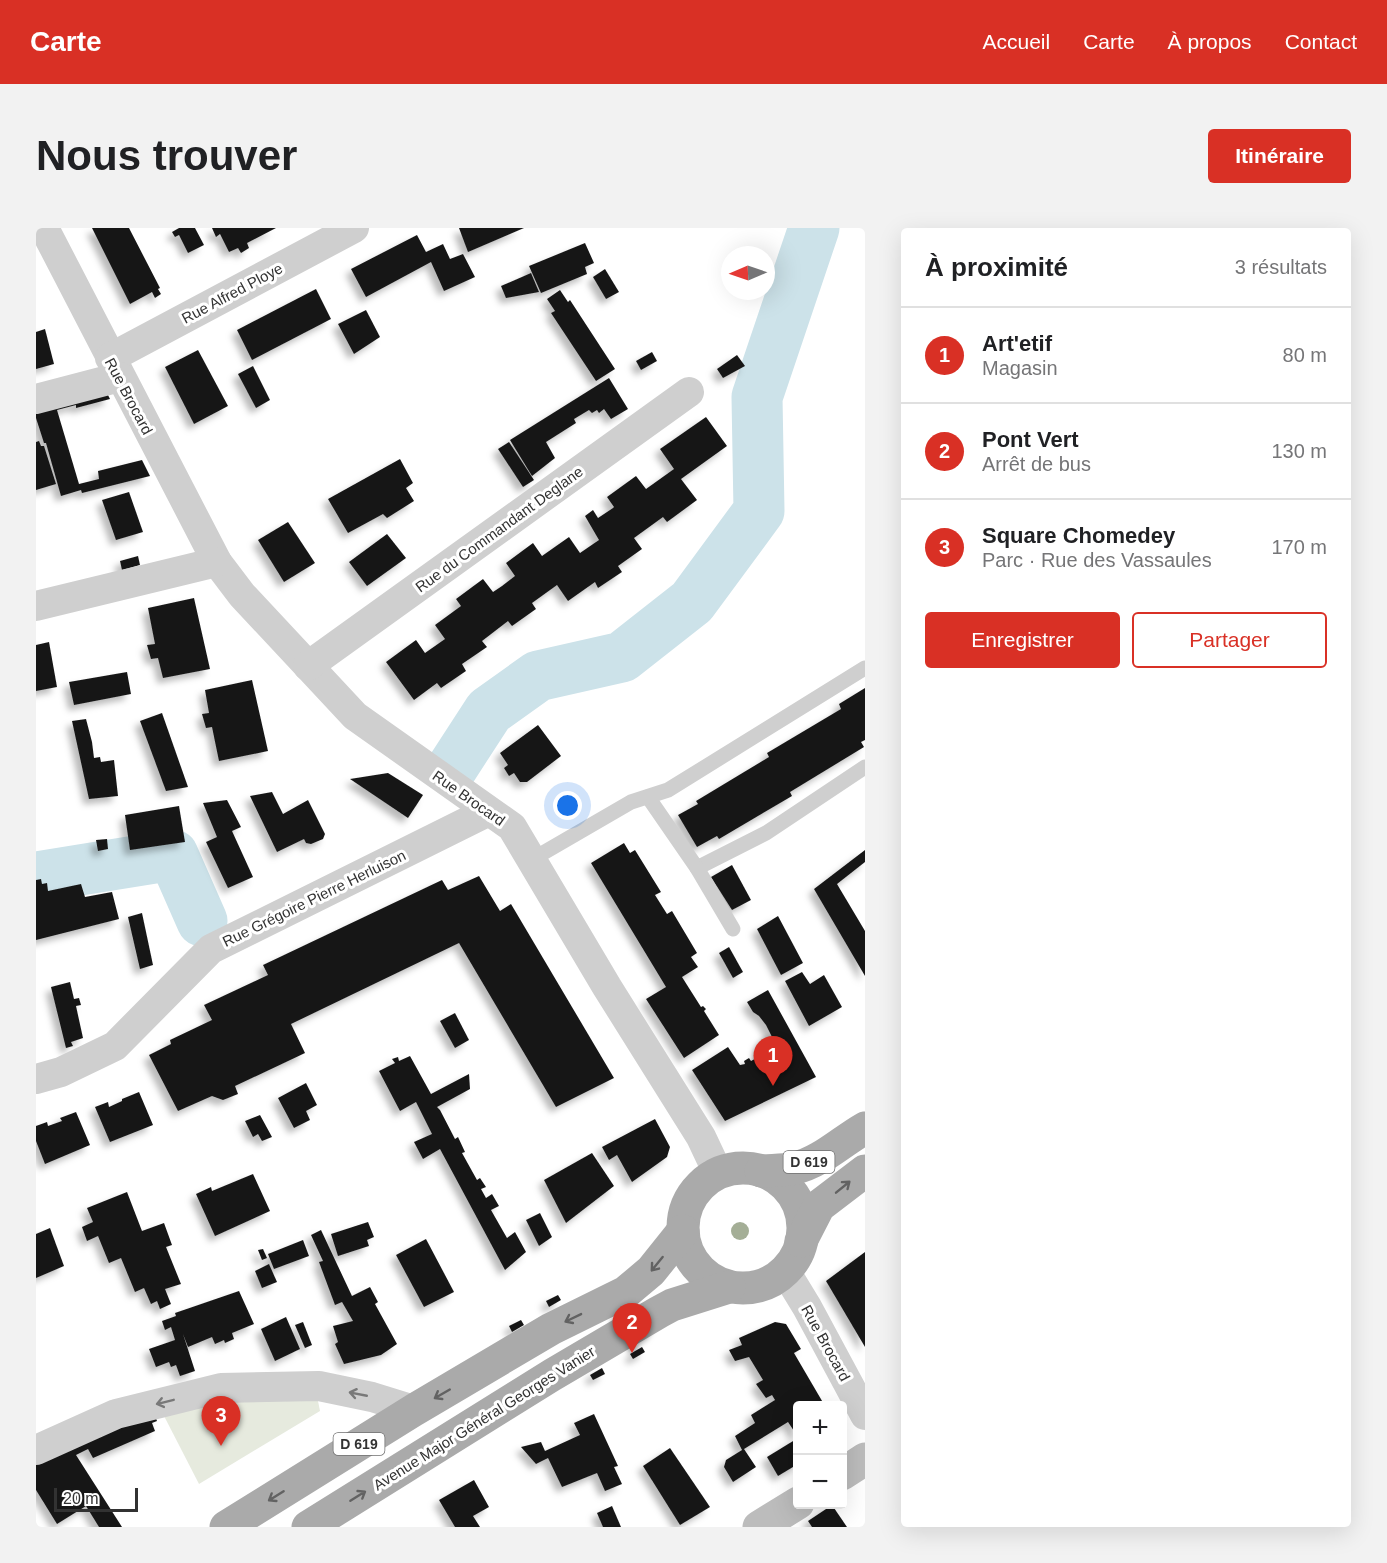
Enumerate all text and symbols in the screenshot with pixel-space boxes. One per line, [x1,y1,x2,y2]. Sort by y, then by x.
text: Carte [30,26,102,57]
text: Accueil [983,30,1050,53]
text: Carte [1083,30,1135,53]
text: À propos [1168,30,1252,53]
text: Contact [1285,30,1357,53]
button: Itinéraire [1208,129,1351,183]
text: Nous trouver [36,132,297,179]
north arrow [721,246,775,300]
text: À proximité [925,252,1068,282]
text: 3 résultats [1235,256,1327,278]
street label: Rue Alfred Ploye [179,259,285,327]
text: Art'etif [982,331,1052,356]
text: 1 [939,344,950,366]
text: 80 m [1283,344,1327,366]
street label: Rue Brocard [102,355,156,437]
text: Magasin [982,357,1058,379]
text: Pont Vert [982,427,1079,452]
text: 2 [939,440,950,462]
text: 130 m [1271,440,1327,462]
text: Arrêt de bus [982,453,1091,475]
street label: Rue du Commandant Deglane [412,463,586,595]
text: Square Chomedey [982,523,1175,548]
text: 3 [939,536,950,558]
text: 170 m [1271,536,1327,558]
text: Parc · Rue des Vassaules [982,549,1212,571]
button: Enregistrer [925,612,1120,668]
button: Partager [1132,612,1327,668]
street label: Rue Brocard [430,767,508,829]
your location [553,791,582,820]
street label: Rue Grégoire Pierre Herluison [220,846,408,950]
pin: 1 [754,1036,792,1086]
road number: D 619 [784,1151,834,1173]
one-way arrow [835,1181,851,1194]
one-way arrow [650,1256,663,1272]
street label: Rue Brocard [798,1302,854,1384]
pin: 2 [612,1304,652,1353]
one-way arrow [564,1313,582,1325]
street label: Avenue Major Général Georges Vanier [370,1342,598,1494]
one-way arrow [349,1388,368,1399]
one-way arrow [434,1388,451,1400]
one-way arrow [156,1396,175,1408]
pin: 3 [202,1396,240,1446]
map controls [793,1401,847,1509]
button: + [793,1401,847,1455]
road number: D 619 [334,1433,384,1455]
button: − [793,1455,847,1509]
scale bar [54,1485,138,1512]
text: 20 m [63,1490,99,1507]
one-way arrow [268,1490,285,1502]
one-way arrow [349,1490,366,1502]

